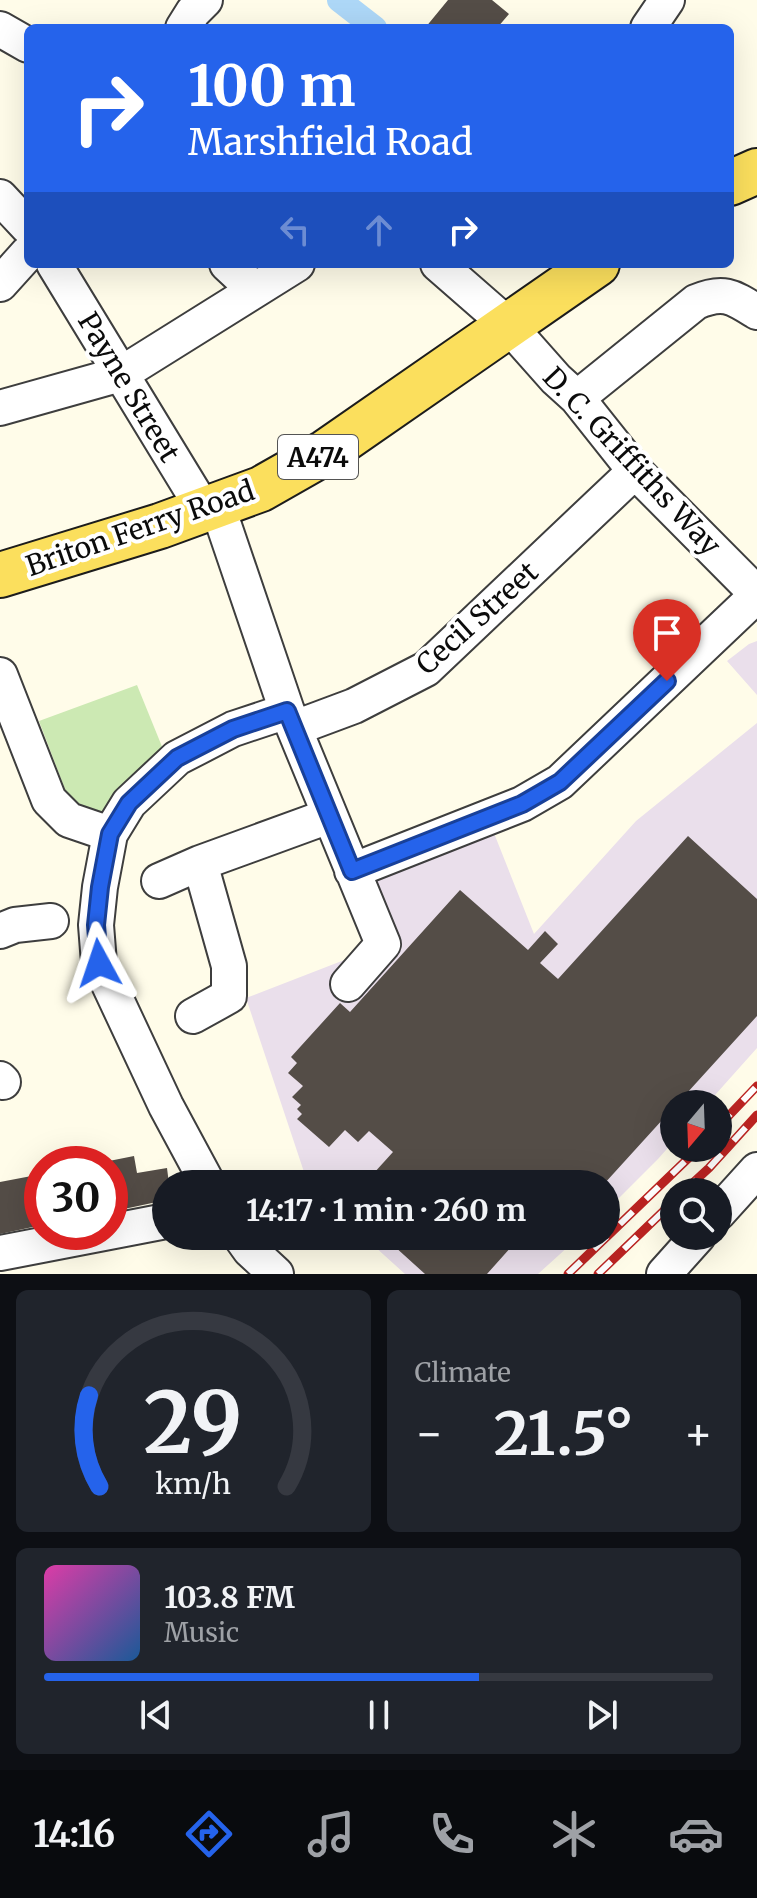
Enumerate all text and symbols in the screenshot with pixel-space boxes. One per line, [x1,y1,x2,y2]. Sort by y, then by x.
text: 100 m [188,51,356,121]
icon: right [56,56,160,160]
text: Marshfield Road [188,120,473,165]
icon: left [273,208,317,252]
icon: ahead [357,208,401,252]
icon: right [441,208,485,252]
street label: Payne Street [70,306,188,469]
street label: D. C. Griffiths Way [535,359,729,563]
road number: A474 [278,435,358,479]
street label: Briton Ferry Road [21,472,259,584]
street label: Cecil Street [409,554,545,682]
pin [633,599,701,681]
icon: arrive [645,611,689,655]
position arrow [57,921,141,1005]
north arrow [660,1090,732,1162]
map controls [660,1090,732,1250]
speed limit sign: 30 [24,1146,128,1250]
button: search [660,1178,732,1250]
text: 14:17 · 1 min · 260 m [246,1191,526,1229]
text: Climate [415,1356,511,1389]
text: 29 [144,1371,243,1476]
text: 21.5° [494,1396,634,1471]
text: − [415,1406,444,1461]
text: + [684,1406,713,1461]
text: km/h [155,1466,231,1502]
text: 103.8 FM [164,1578,295,1616]
text: Music [164,1616,239,1649]
icon: previous [134,1693,178,1737]
icon: pause [357,1693,401,1737]
icon: next [580,1693,624,1737]
icon: directions [181,1806,237,1862]
icon: music [303,1806,359,1862]
icon: phone [424,1806,480,1862]
icon: climate [546,1806,602,1862]
icon: car [668,1806,724,1862]
text: 14:16 [33,1812,115,1857]

